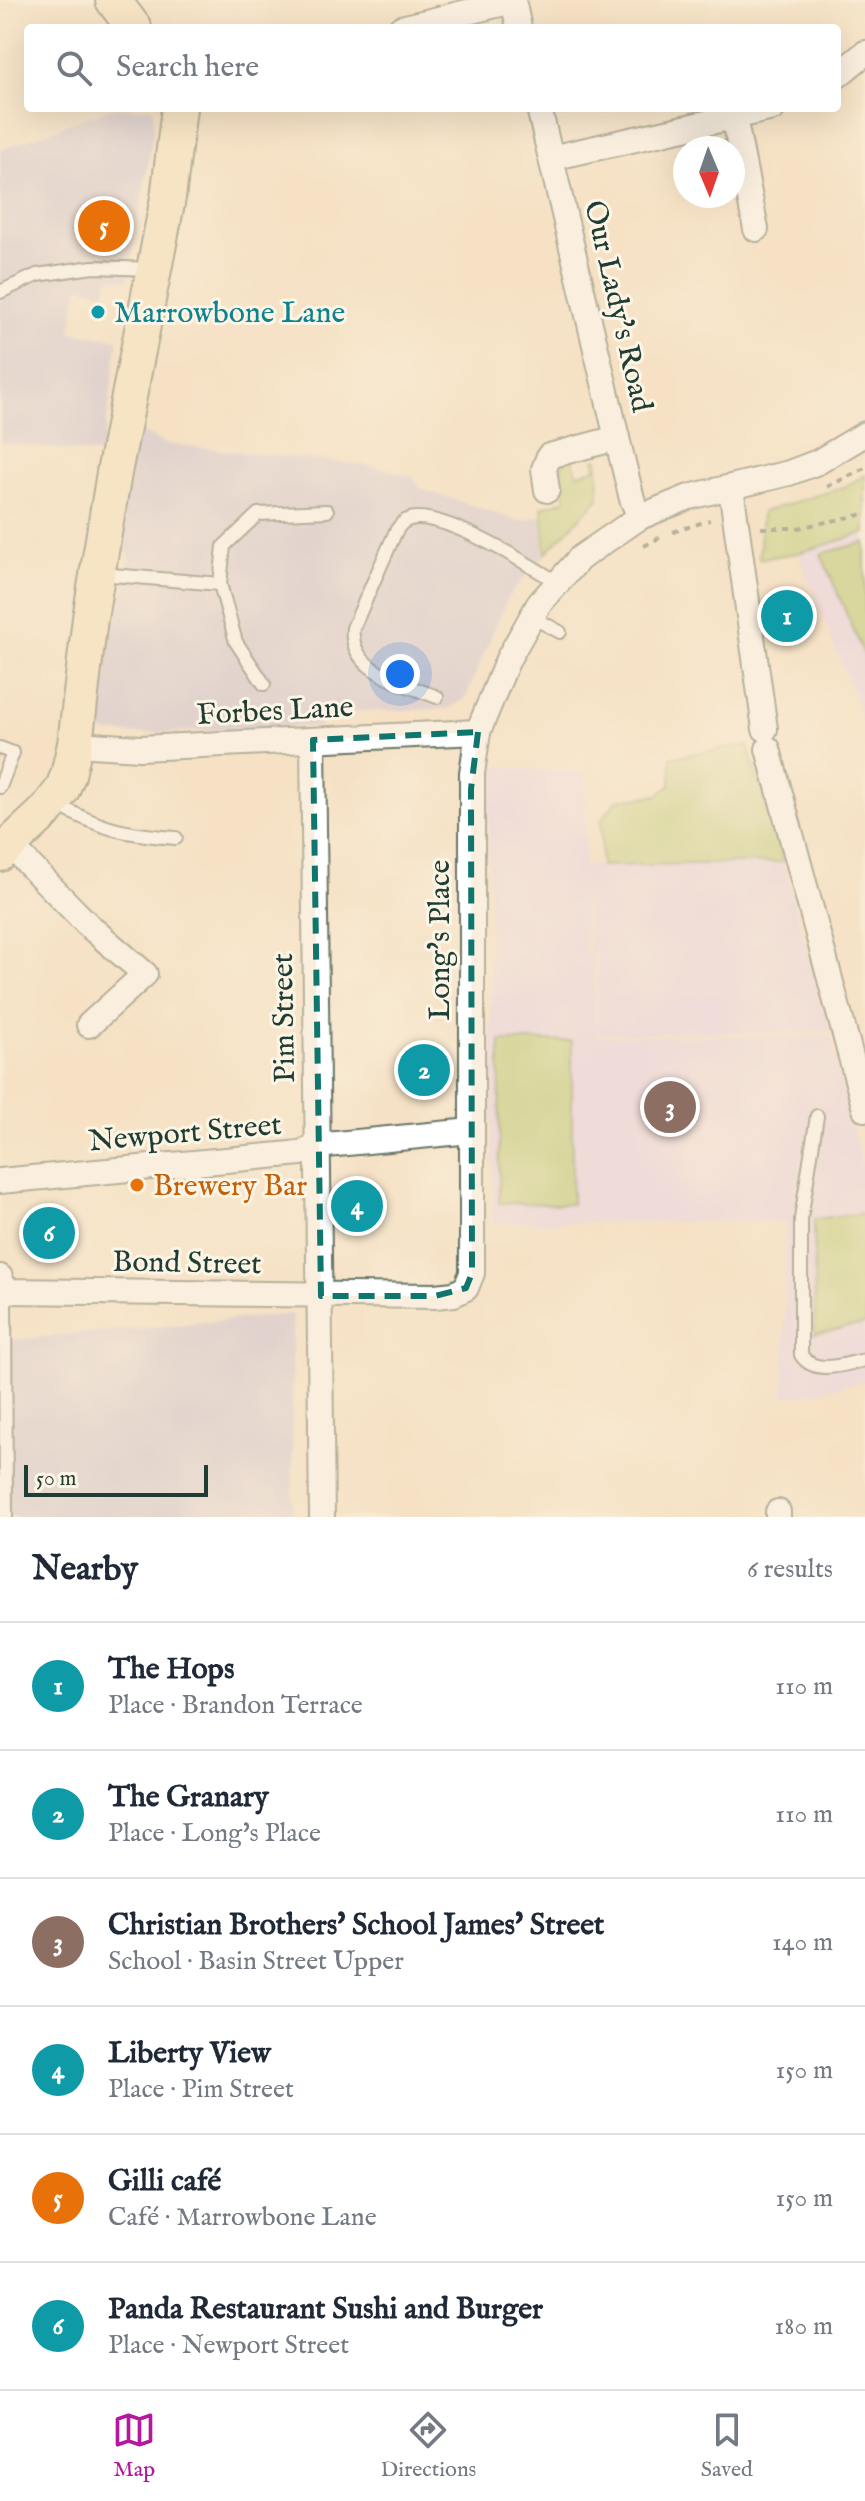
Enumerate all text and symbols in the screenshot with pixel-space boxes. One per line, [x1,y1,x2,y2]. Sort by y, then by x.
search box [24,24,841,112]
icon: search [52,46,96,90]
text: Search here [116,49,259,87]
north arrow [673,136,745,208]
pin: 5 [78,196,130,256]
street label: Our Lady's Road [574,197,660,417]
place label: Marrowbone Lane [114,295,345,333]
marker: Marrowbone Lane [89,303,107,321]
pin: 1 [761,586,813,646]
your location [380,654,420,694]
street label: Forbes Lane [196,689,354,735]
street label: Long's Place [422,860,460,1020]
street label: Pim Street [265,953,305,1083]
pin: 2 [398,1040,450,1100]
pin: 3 [644,1077,696,1137]
street label: Newport Street [87,1107,283,1161]
place label: Brewery Bar [153,1168,307,1206]
marker: Brewery Bar [128,1176,146,1194]
pin: 4 [331,1176,383,1236]
pin: 6 [23,1203,75,1263]
street label: Bond Street [112,1244,262,1284]
scale bar [24,1461,208,1497]
text: 50 m [36,1465,77,1493]
text: Nearby [32,1548,138,1591]
text: 6 results [747,1553,833,1586]
text: The Hops [108,1651,234,1689]
text: 1 [53,1670,63,1703]
text: 110 m [775,1670,833,1703]
text: Place · Brandon Terrace [108,1689,363,1722]
text: The Granary [108,1779,269,1817]
text: 2 [52,1798,64,1831]
text: 110 m [775,1798,833,1831]
text: Place · Long's Place [108,1817,321,1850]
text: Christian Brothers' School James' Street [108,1907,604,1945]
text: 3 [53,1926,63,1959]
text: 140 m [772,1926,833,1959]
text: School · Basin Street Upper [108,1945,404,1978]
text: Liberty View [108,2035,271,2073]
text: 4 [52,2054,64,2087]
text: 150 m [775,2054,833,2087]
text: Place · Pim Street [108,2073,294,2106]
text: Gilli café [108,2163,221,2201]
text: 5 [53,2182,63,2215]
text: 150 m [775,2182,833,2215]
text: Café · Marrowbone Lane [108,2201,377,2234]
text: Panda Restaurant Sushi and Burger [108,2291,543,2329]
text: 6 [53,2310,63,2343]
text: 180 m [775,2310,833,2343]
text: Place · Newport Street [108,2329,349,2362]
tab: Map [112,2408,156,2484]
tab: Directions [381,2408,476,2484]
tab: Saved [701,2408,753,2484]

